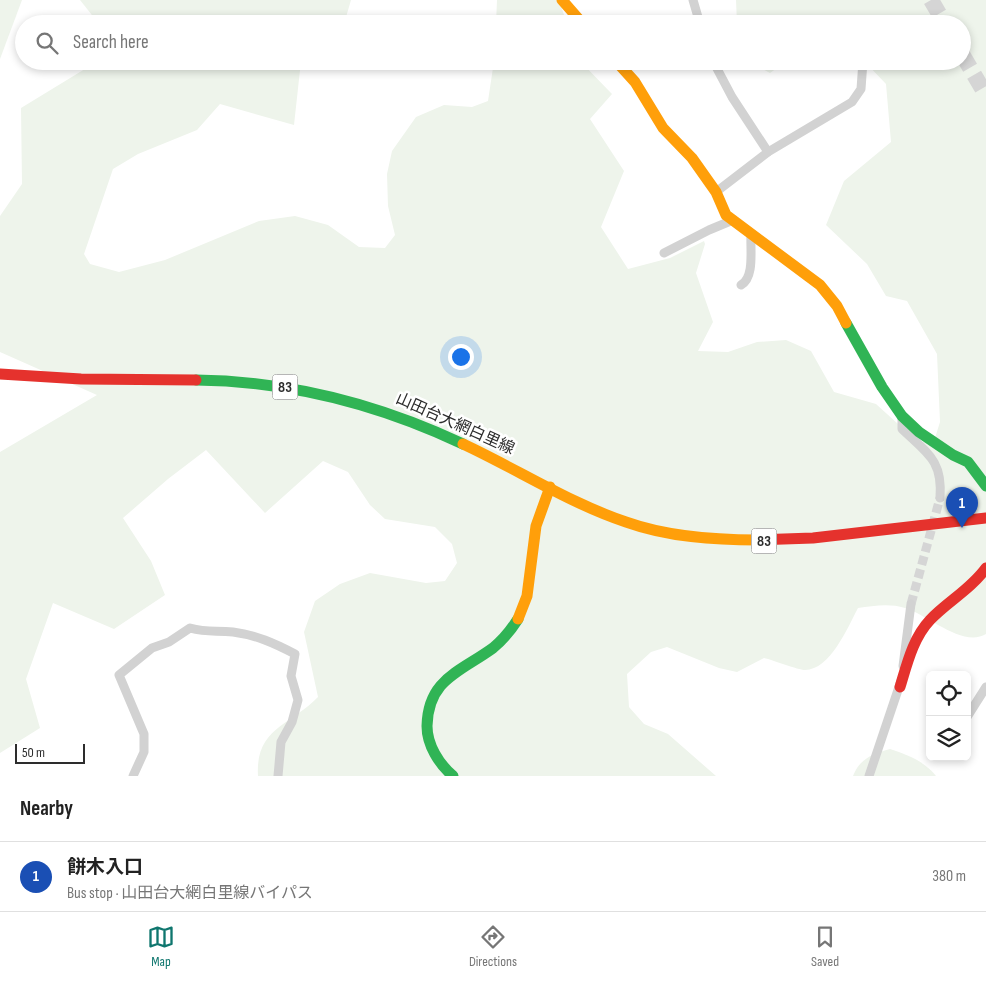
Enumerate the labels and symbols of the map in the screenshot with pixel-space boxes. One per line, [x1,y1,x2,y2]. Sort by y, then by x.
your location [448,344,474,370]
road number: 83 [272,374,298,400]
street label: 山田台大網白里線 [393,389,517,459]
pin: 1 [946,487,978,528]
road number: 83 [752,528,776,554]
scale bar [15,741,85,764]

